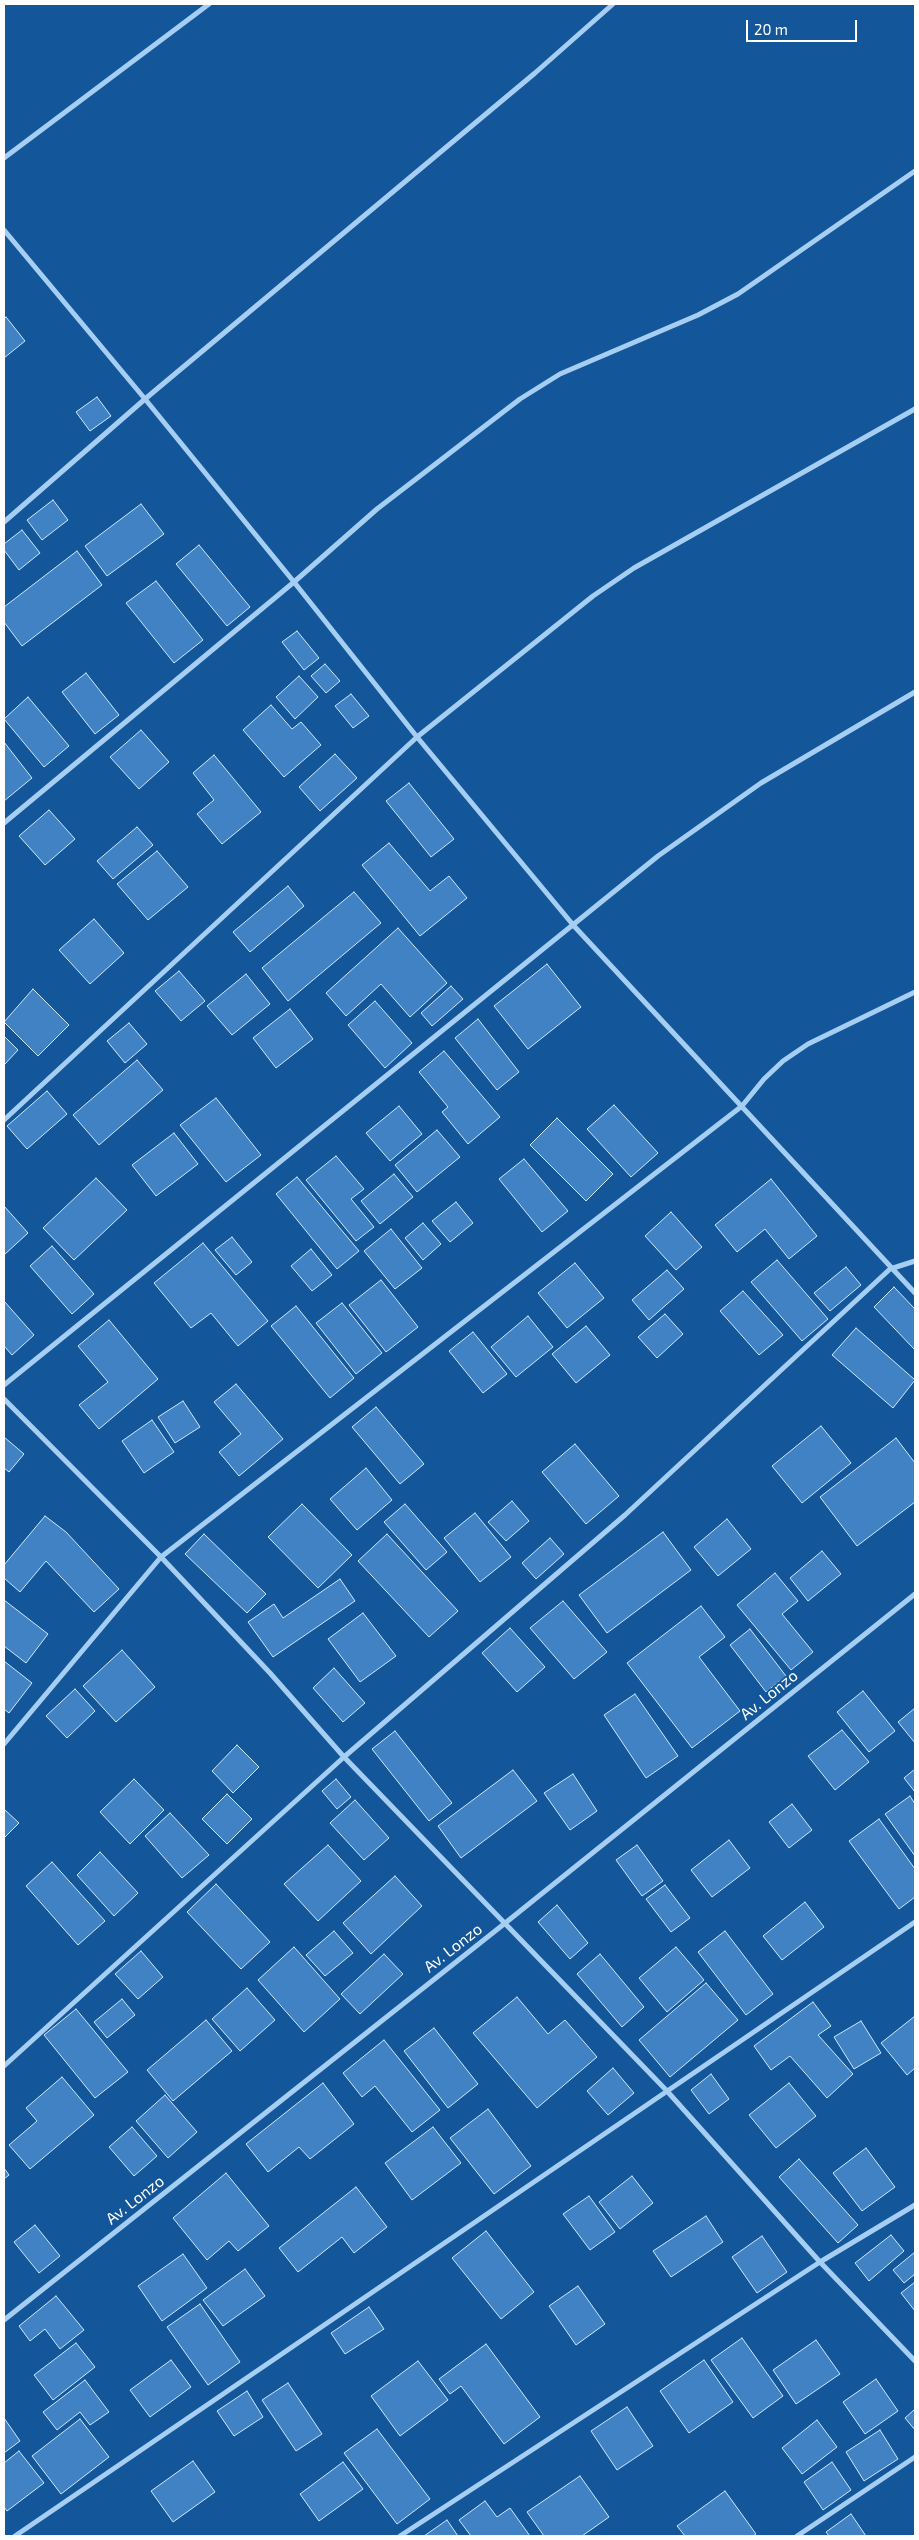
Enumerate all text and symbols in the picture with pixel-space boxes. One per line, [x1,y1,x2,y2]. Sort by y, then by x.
scale bar [749,10,860,42]
text: 20 m [754,20,788,38]
street label: Av. Lonzo [736,1666,802,1724]
street label: Av. Lonzo [420,1919,486,1977]
street label: Av. Lonzo [102,2171,168,2229]

